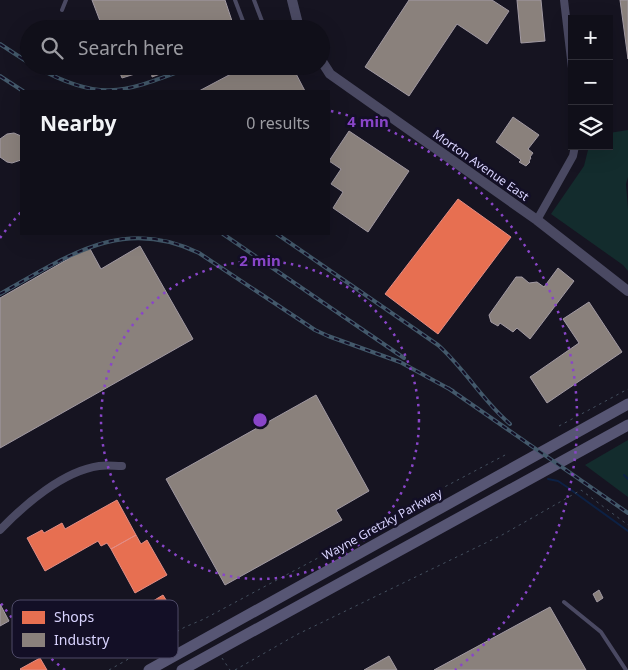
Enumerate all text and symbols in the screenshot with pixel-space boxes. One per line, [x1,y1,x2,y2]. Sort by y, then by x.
map controls [568,15,613,150]
button: + [568,15,613,60]
search box [20,20,330,75]
icon: search [38,34,66,62]
text: Search here [78,35,184,61]
button: − [568,60,613,105]
button: layers [568,105,613,150]
text: Nearby [40,109,116,137]
text: 4 min [347,111,389,131]
text: 0 results [246,112,310,134]
street label: Morton Avenue East [429,125,533,205]
text: 2 min [239,250,281,270]
centre of rings [251,411,269,429]
street label: Wayne Gretzky Parkway [319,484,446,564]
legend [12,600,178,658]
text: Shops [54,607,94,626]
text: Industry [54,630,110,649]

